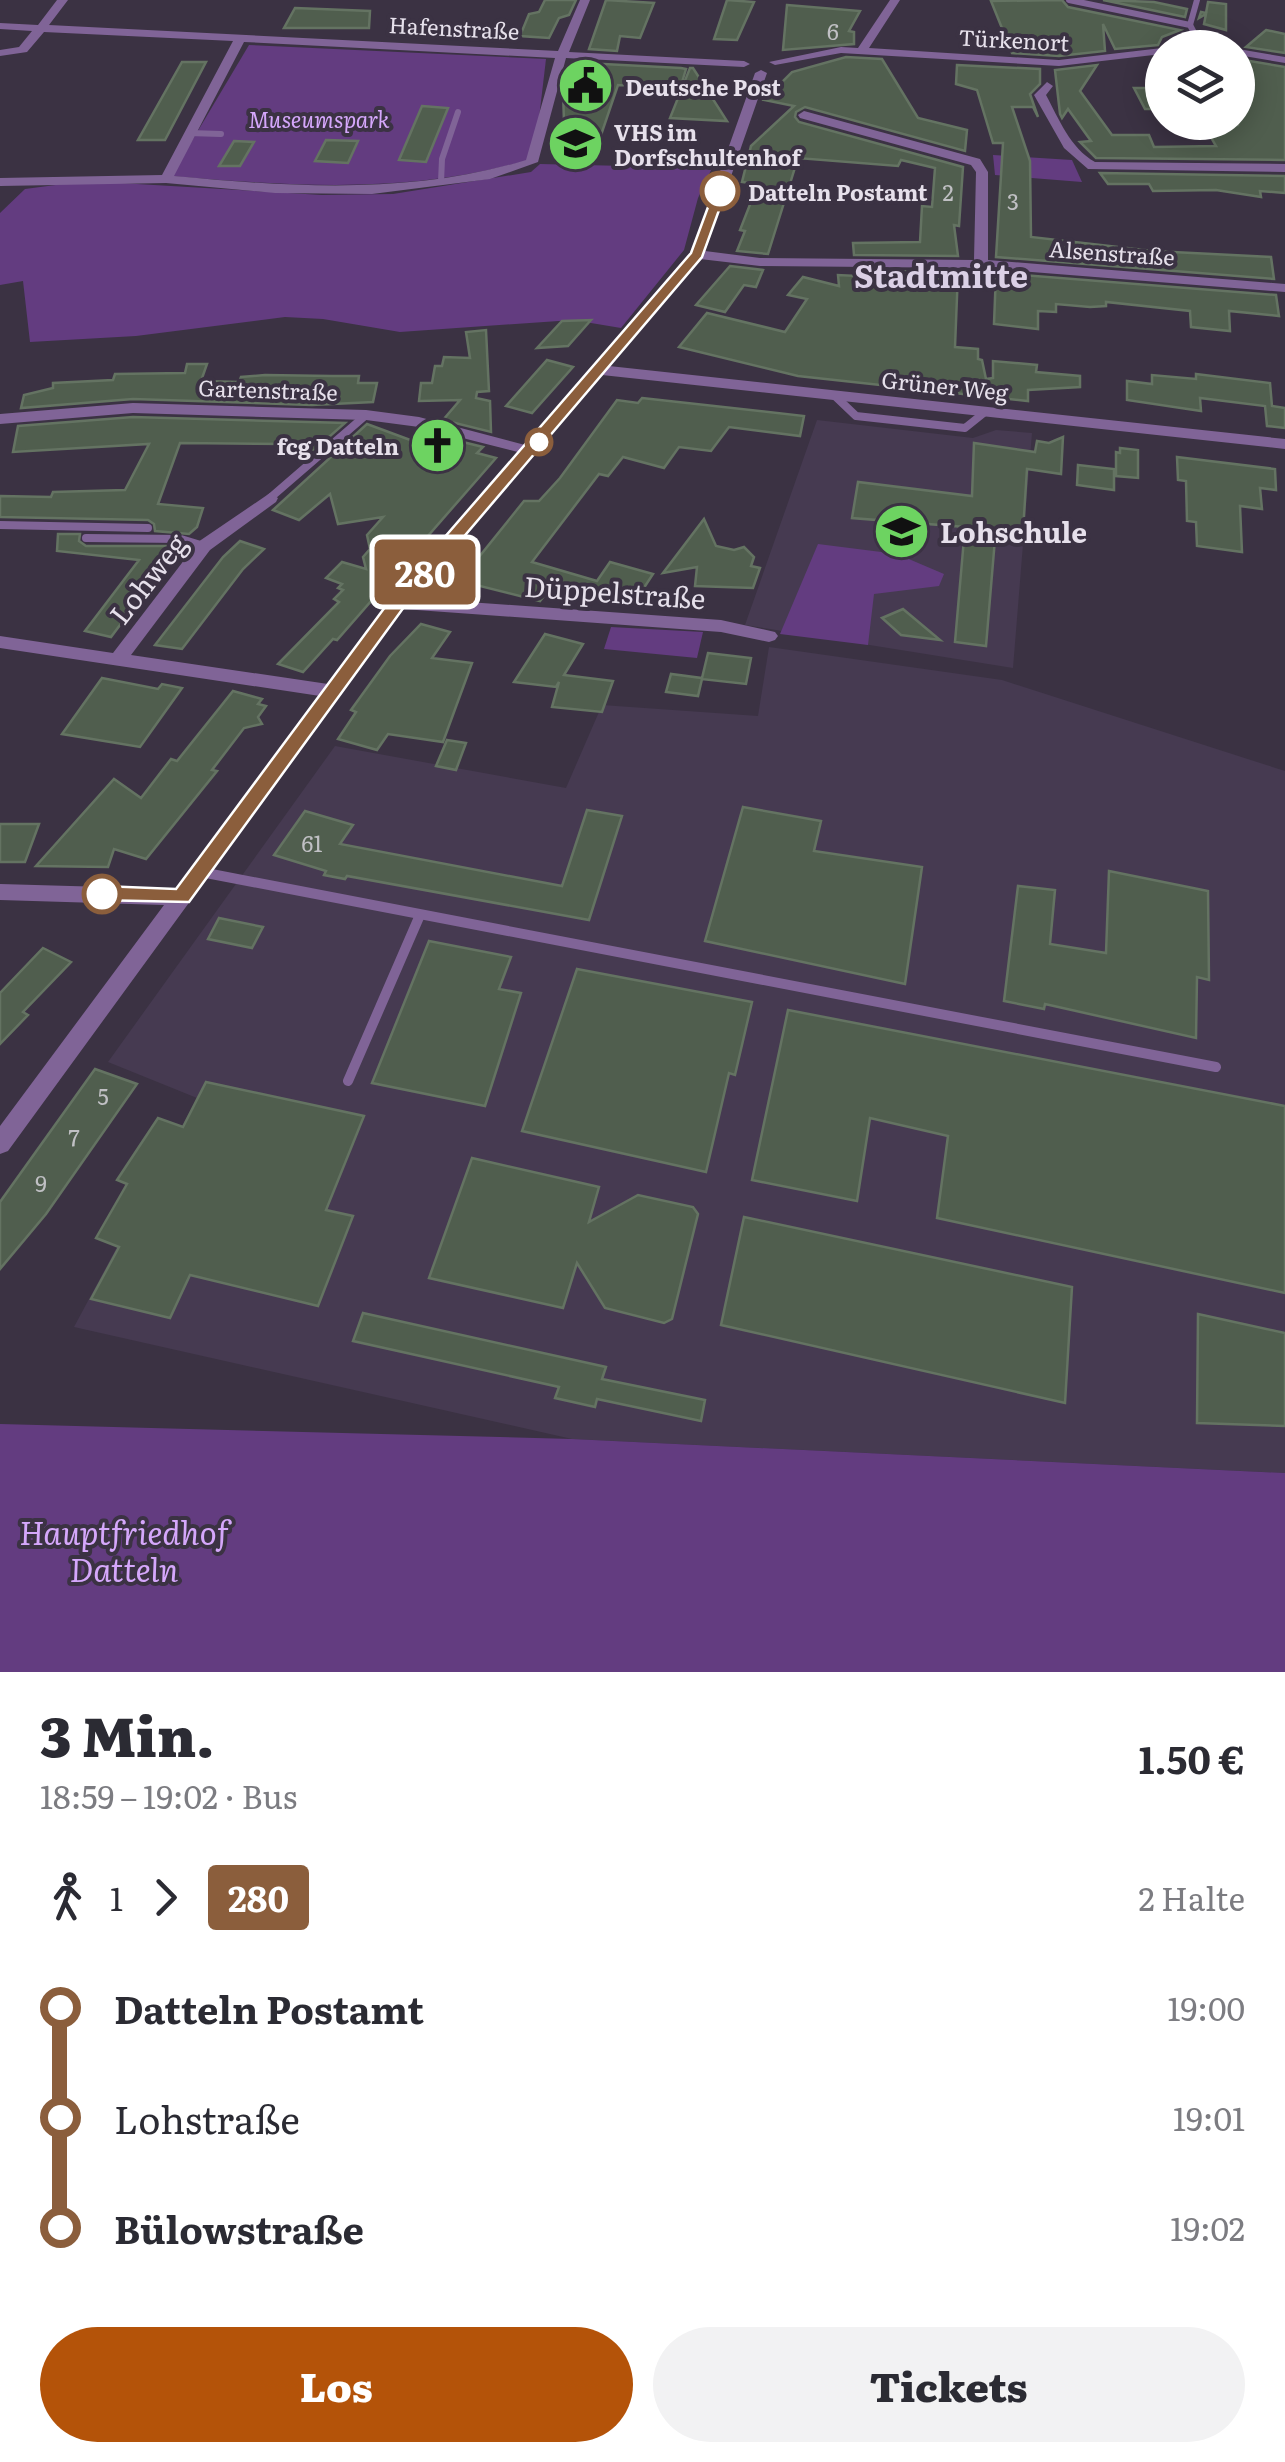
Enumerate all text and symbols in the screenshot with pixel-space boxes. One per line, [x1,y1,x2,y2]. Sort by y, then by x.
street label: Hafenstraße [388,7,520,47]
house number: 6 [827,14,839,47]
street label: Türkenort [958,20,1070,58]
map controls [1145,30,1255,140]
button: layers [1145,30,1255,140]
public building icon: Deutsche Post [556,56,616,116]
place label: Deutsche Post [625,70,781,103]
park label: Museumspark [248,102,390,135]
school or university icon: VHS im Dorfschultenhof [545,114,605,174]
place label: VHS im Dorfschultenhof [614,115,804,173]
marker: Datteln Postamt [701,172,739,210]
place label: Datteln Postamt [748,175,928,208]
house number: 2 [942,175,954,208]
house number: 3 [1007,184,1019,217]
street label: Alsenstraße [1048,231,1176,273]
district label: Stadtmitte [854,250,1028,298]
street label: Grüner Weg [880,362,1011,408]
street label: Gartenstraße [198,370,338,408]
church icon: fcg Datteln [408,415,468,475]
place label: fcg Datteln [277,429,399,462]
unlabelled marker [526,429,552,455]
school or university icon: Lohschule [871,501,931,561]
place label: Lohschule [940,510,1087,552]
street label: Lohweg [98,523,196,632]
line badge: 280 [368,540,482,604]
text: 280 [395,546,455,598]
street label: Düppelstraße [523,564,707,618]
house number: 61 [302,826,322,859]
unlabelled marker [83,875,121,913]
house number: 5 [97,1079,109,1112]
house number: 7 [68,1120,80,1153]
house number: 9 [35,1166,47,1199]
park label: Hauptfriedhof Datteln [19,1507,233,1592]
text: 3 Min. [40,1692,214,1774]
text: 1.50 € [1139,1729,1245,1786]
text: 18:59 – 19:02 · Bus [40,1771,297,1819]
icon: walk [40,1870,95,1925]
icon: forward [138,1870,193,1925]
text: 280 [228,1871,289,1923]
text: 1 [110,1873,123,1921]
text: 2 Halte [1139,1873,1245,1921]
text: Datteln Postamt [114,1979,424,2036]
text: 19:00 [1168,1983,1245,2031]
text: Lohstraße [114,2089,300,2146]
text: 19:01 [1173,2093,1245,2141]
text: Bülowstraße [114,2199,364,2256]
text: 19:02 [1170,2203,1245,2251]
button: Los [40,2327,633,2442]
button: Tickets [653,2327,1245,2442]

